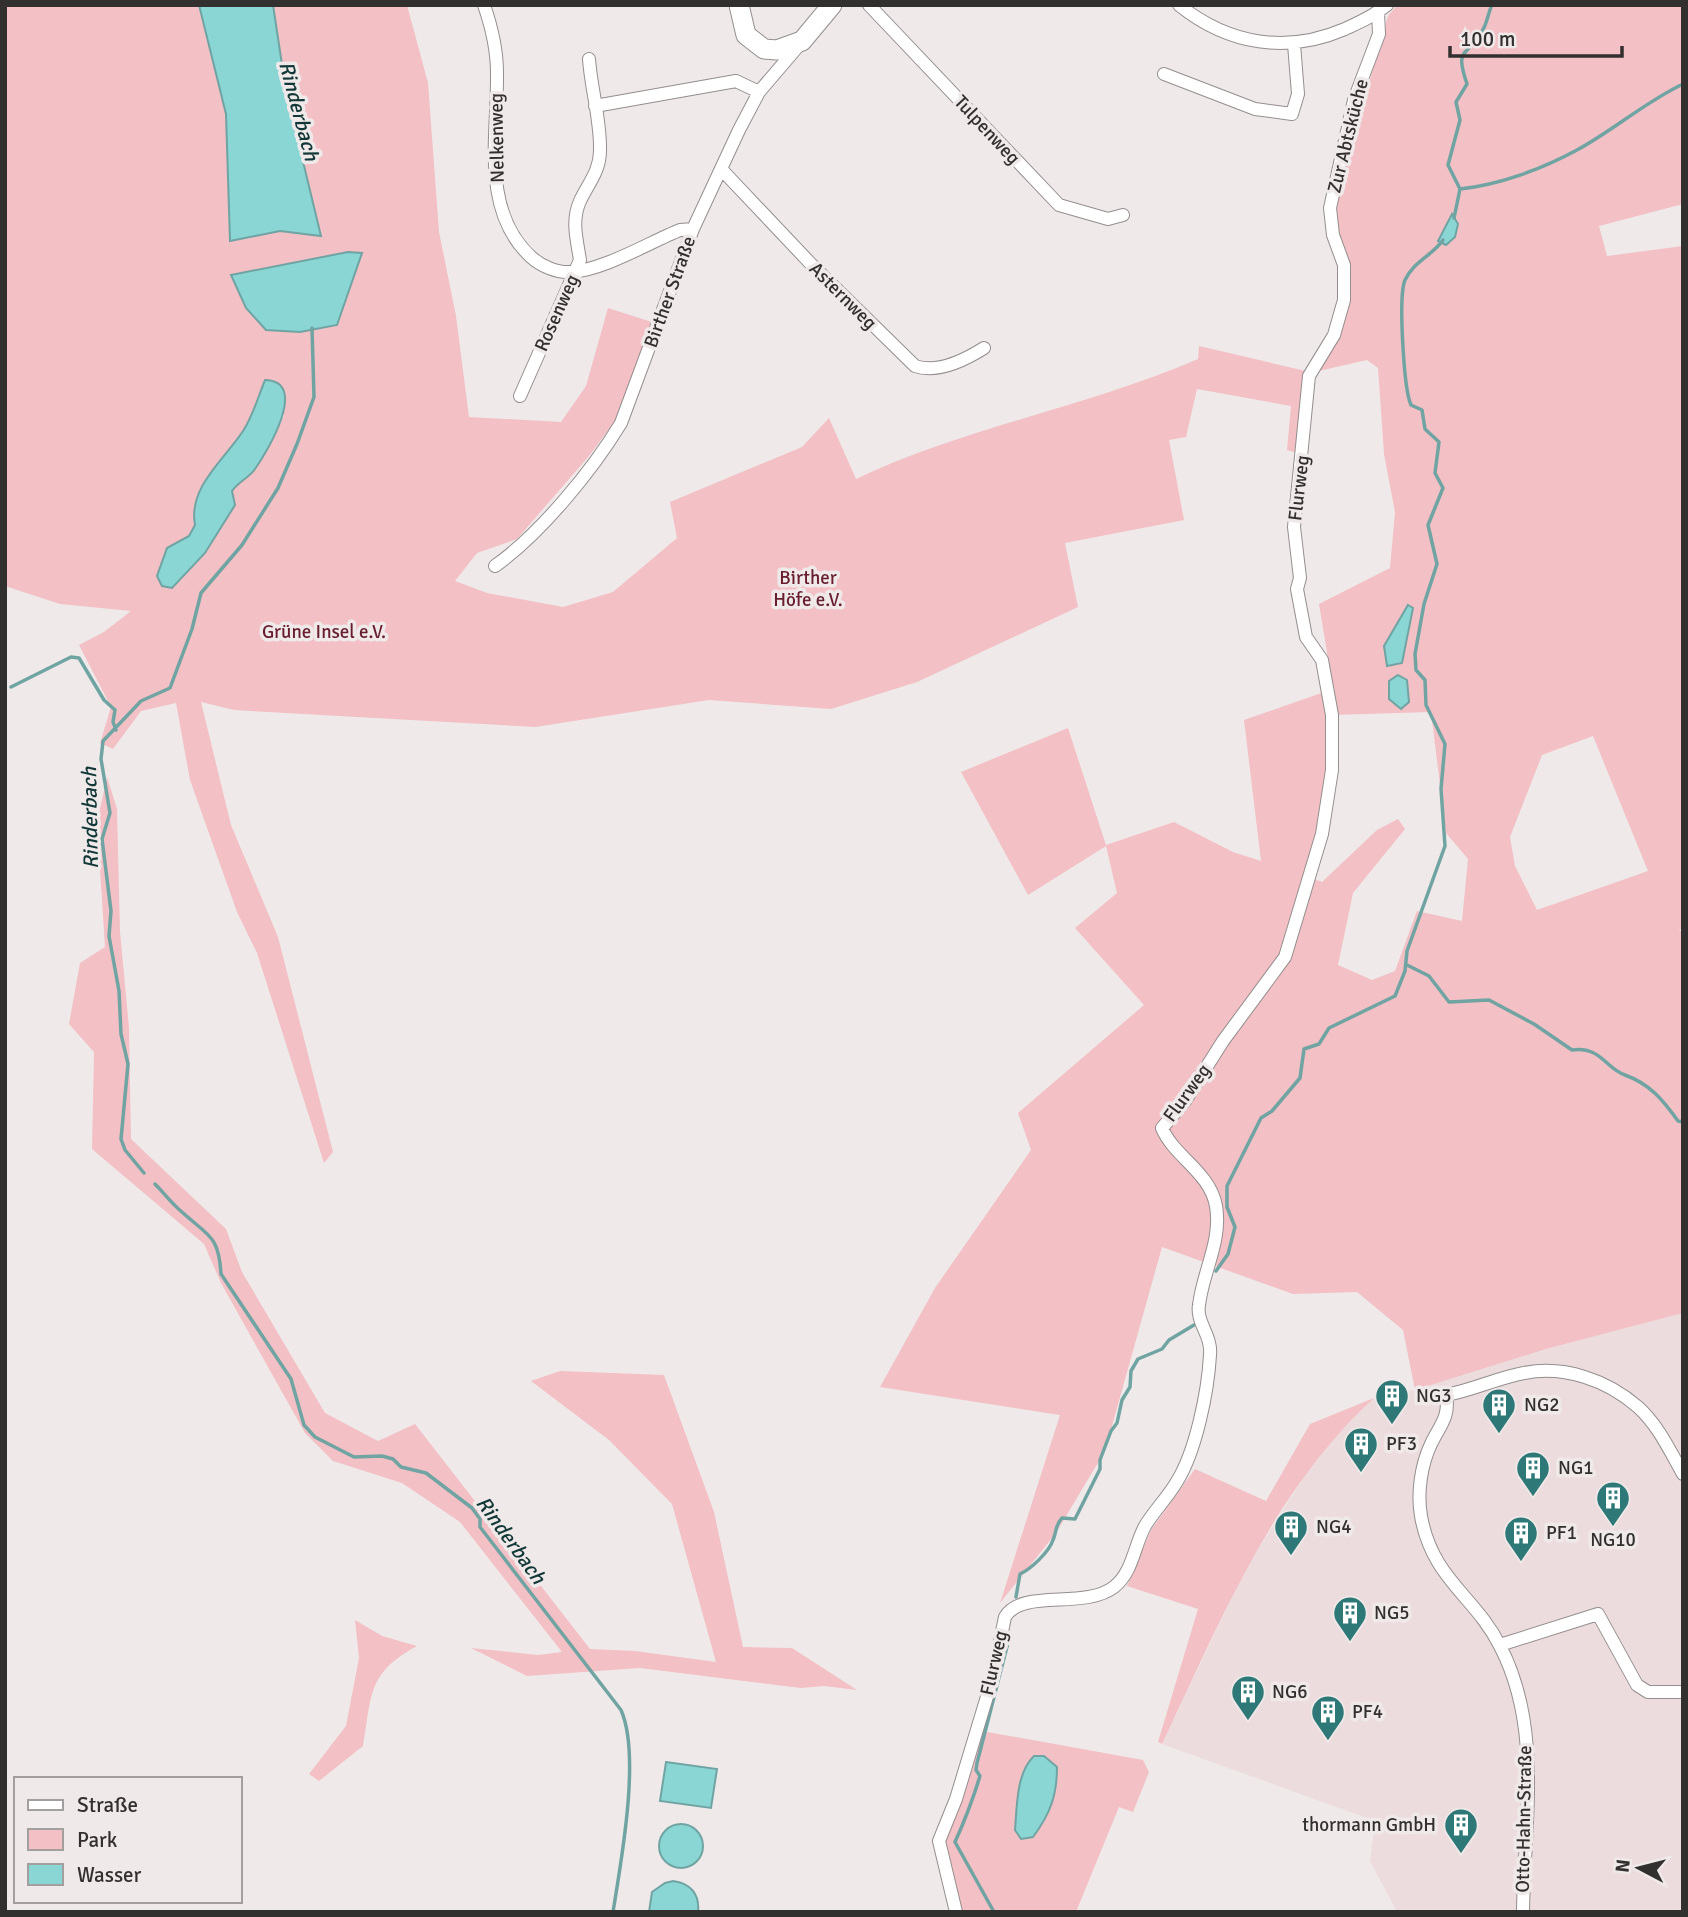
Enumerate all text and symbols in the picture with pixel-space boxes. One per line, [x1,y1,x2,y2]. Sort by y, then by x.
scale bar [1450,14,1622,58]
text: 100 m [1460,26,1515,52]
water label: Rinderbach [273,58,325,164]
street label: Zur Abtsküche [1322,76,1374,196]
street label: Tulpenweg [949,90,1025,170]
street label: Nelkenweg [484,93,510,183]
street label: Birther Straße [639,233,701,351]
street label: Asternweg [804,257,882,335]
street label: Rosenweg [529,271,585,355]
street label: Flurweg [1283,454,1315,522]
park label: Birther Höfe e.V. [773,566,843,612]
park label: Grüne Insel e.V. [262,620,386,644]
water label: Rinderbach [76,766,104,869]
street label: Flurweg [1158,1059,1216,1127]
building icon: NG3 [1373,1377,1411,1426]
place label: NG3 [1416,1384,1451,1408]
building icon: NG2 [1480,1386,1518,1435]
place label: NG2 [1524,1393,1559,1417]
building icon: PF3 [1342,1425,1380,1474]
place label: PF3 [1386,1432,1417,1456]
building icon: NG1 [1514,1449,1552,1498]
place label: NG1 [1558,1456,1593,1480]
building icon: NG10 [1594,1479,1632,1528]
water label: Rinderbach [470,1491,552,1589]
building icon: NG4 [1272,1508,1310,1557]
building icon: PF1 [1502,1514,1540,1563]
place label: NG4 [1316,1515,1351,1539]
place label: PF1 [1546,1521,1577,1545]
place label: NG10 [1590,1528,1636,1552]
building icon: NG5 [1331,1594,1369,1643]
place label: NG5 [1374,1601,1409,1625]
street label: Flurweg [975,1628,1013,1698]
building icon: NG6 [1229,1673,1267,1722]
place label: NG6 [1272,1680,1307,1704]
building icon: PF4 [1309,1693,1347,1742]
place label: PF4 [1352,1700,1383,1724]
street label: Otto-Hahn-Straße [1511,1745,1537,1893]
legend [14,1777,242,1903]
text: Straße [77,1792,138,1818]
building icon: thormann GmbH [1442,1806,1480,1855]
place label: thormann GmbH [1302,1813,1436,1837]
text: Park [77,1827,118,1853]
north arrow [1604,1833,1674,1903]
text: N [1610,1858,1636,1874]
text: Wasser [77,1862,142,1888]

